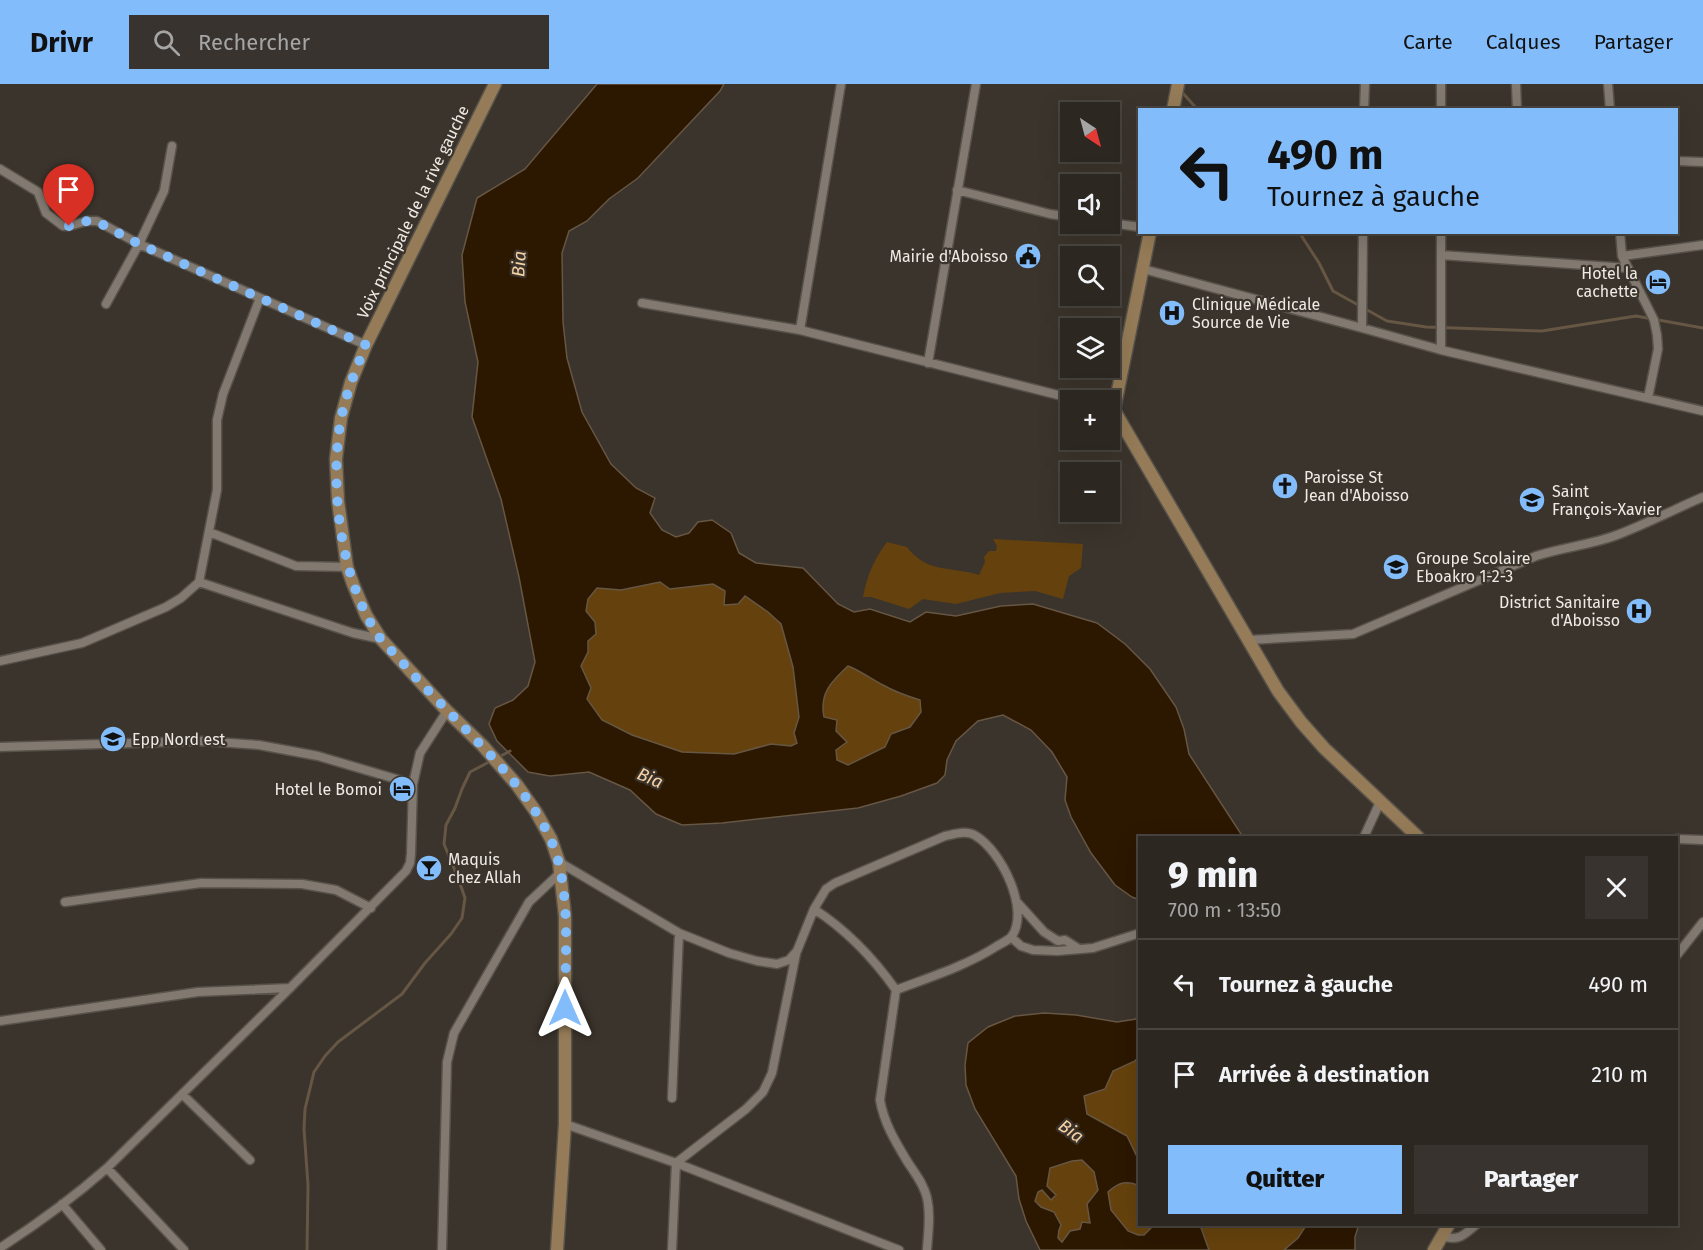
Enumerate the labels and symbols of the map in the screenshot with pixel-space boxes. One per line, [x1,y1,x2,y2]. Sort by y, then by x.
street label: Voix principale de la rive gauche [353,102,473,322]
north arrow [1060,102,1120,162]
pin [43,164,94,226]
public building icon: Mairie d'Aboisso [1013,241,1043,271]
place label: Mairie d'Aboisso [889,247,1008,266]
water label: Bia [507,250,531,278]
place label: Hotel la cachette [1576,264,1638,301]
hotel icon: Hotel la cachette [1643,267,1673,297]
place label: Clinique Médicale Source de Vie [1192,295,1320,332]
hospital icon: Clinique Médicale Source de Vie [1157,298,1187,328]
place label: Paroisse St Jean d'Aboisso [1304,468,1409,505]
church icon: Paroisse St Jean d'Aboisso [1270,471,1300,501]
place label: Saint François-Xavier [1552,482,1662,520]
school or university icon: Saint François-Xavier [1517,485,1547,515]
place label: Groupe Scolaire Eboakro 1-2-3 [1416,549,1531,586]
school or university icon: Groupe Scolaire Eboakro 1-2-3 [1381,552,1411,582]
place label: District Sanitaire d'Aboisso [1499,593,1620,630]
hospital icon: District Sanitaire d'Aboisso [1624,596,1654,626]
school or university icon: Epp Nord est [98,724,128,754]
place label: Epp Nord est [132,730,226,749]
water label: Bia [634,763,666,793]
hotel icon: Hotel le Bomoi [387,774,417,804]
place label: Hotel le Bomoi [274,780,382,799]
place label: Maquis chez Allah [448,850,521,887]
bar icon: Maquis chez Allah [414,853,444,883]
position arrow [533,976,597,1040]
water label: Bia [1054,1114,1088,1148]

